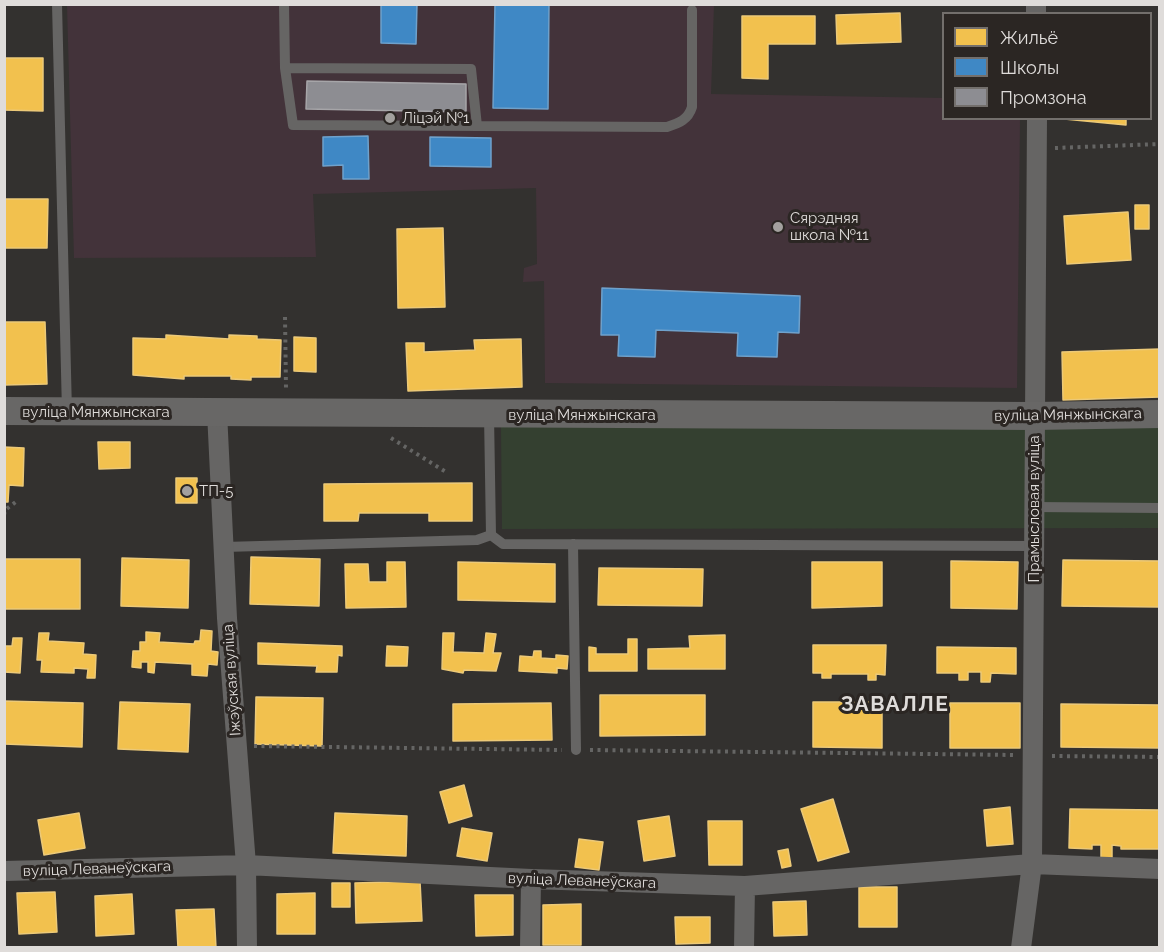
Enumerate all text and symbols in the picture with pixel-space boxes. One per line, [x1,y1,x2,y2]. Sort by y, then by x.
legend [942,12,1152,120]
text: Жильё [1000,27,1058,48]
text: Школы [1000,57,1059,78]
text: Промзона [1000,87,1087,108]
place label: Ліцэй №1 [402,109,469,127]
marker: Ліцэй №1 [383,111,397,125]
place label: Сярэдняя школа №11 [790,209,869,244]
marker: Сярэдняя школа №11 [771,220,785,234]
street label: вуліца Мянжынскага [22,403,170,421]
street label: вуліца Мянжынскага [994,405,1142,425]
street label: вуліца Мянжынскага [508,406,656,424]
street label: Прамысловая вуліца [1025,435,1043,583]
place label: ТП-5 [199,482,233,500]
marker: ТП-5 [180,484,194,498]
street label: Іжэўская вуліца [219,623,245,737]
district label: ЗАВАЛЛЕ [841,692,949,718]
street label: вуліца Леванеўскага [23,857,171,881]
street label: вуліца Леванеўскага [508,869,656,893]

